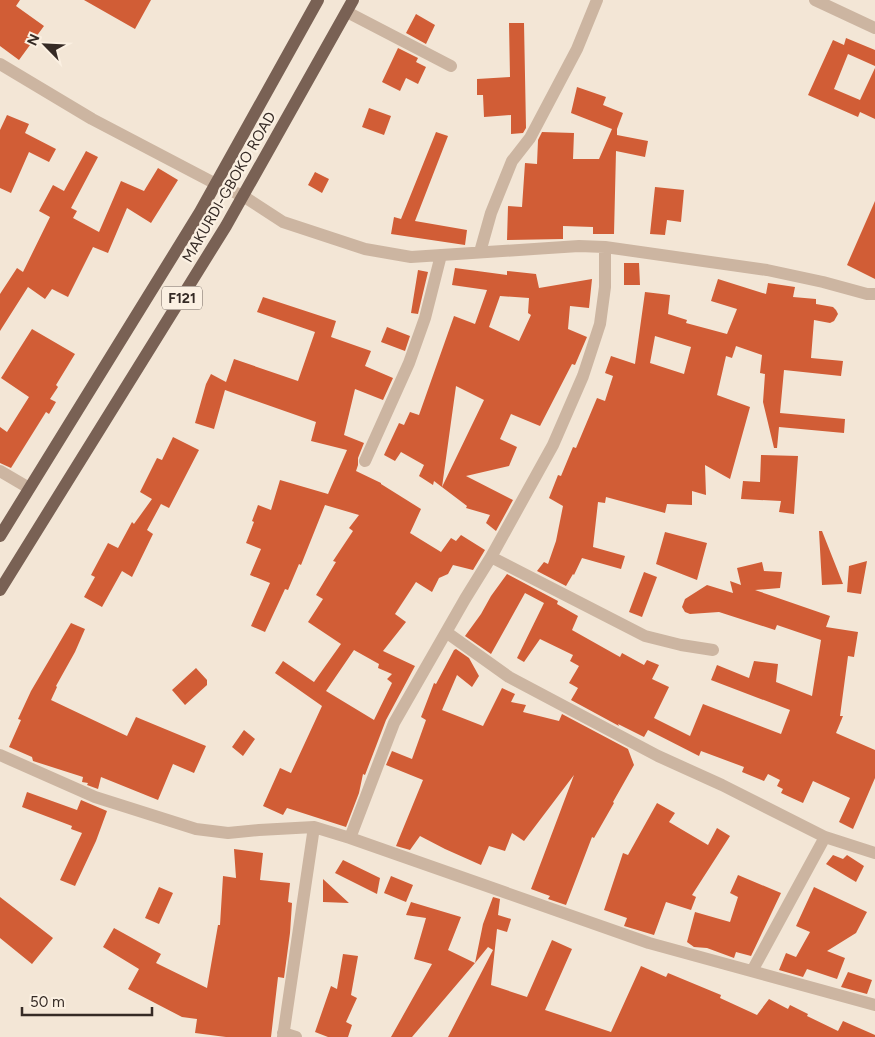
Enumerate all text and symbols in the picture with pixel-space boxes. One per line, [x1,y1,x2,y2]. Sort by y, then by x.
north arrow [20,20,70,70]
text: N [24,32,44,48]
street label: MAKURDI-GBOKO ROAD [178,109,280,265]
road number: F121 [162,286,202,310]
scale bar [22,984,152,1016]
text: 50 m [30,993,65,1011]

